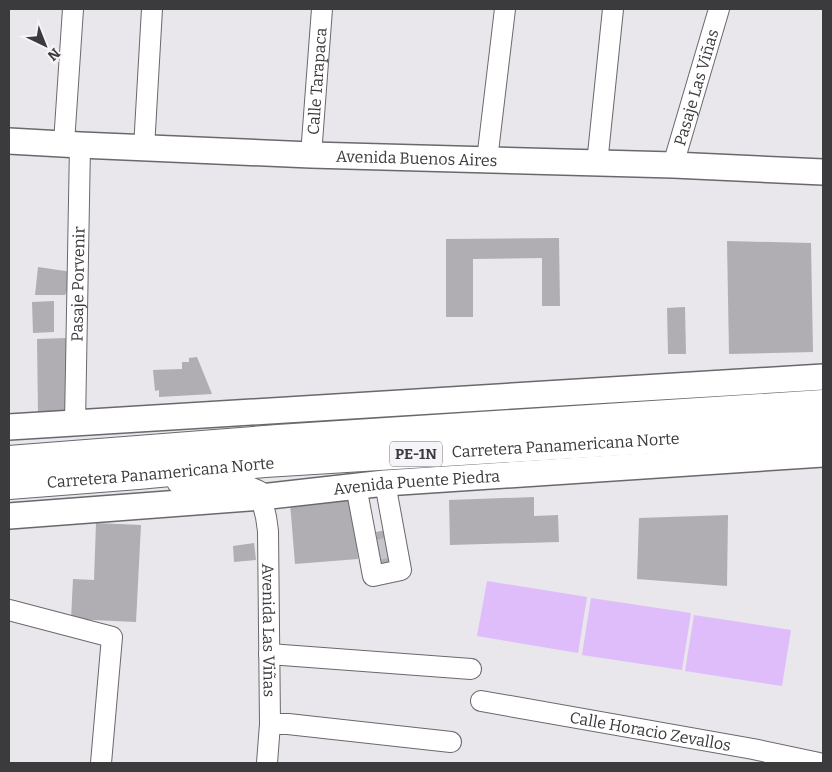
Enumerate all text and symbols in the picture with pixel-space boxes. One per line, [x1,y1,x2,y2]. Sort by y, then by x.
north arrow [20,20,70,70]
street label: Calle Tarapaca [303,27,330,136]
street label: Pasaje Las Viñas [670,27,722,148]
text: N [44,44,63,64]
street label: Avenida Buenos Aires [336,146,498,170]
street label: Pasaje Porvenir [67,226,88,342]
street label: Carretera Panamericana Norte [451,428,680,461]
road number: PE-1N [390,442,442,466]
street label: Carretera Panamericana Norte [46,453,275,492]
street label: Avenida Puente Piedra [332,466,501,498]
street label: Avenida Las Viñas [259,563,279,697]
street label: Calle Horacio Zevallos [568,707,732,754]

